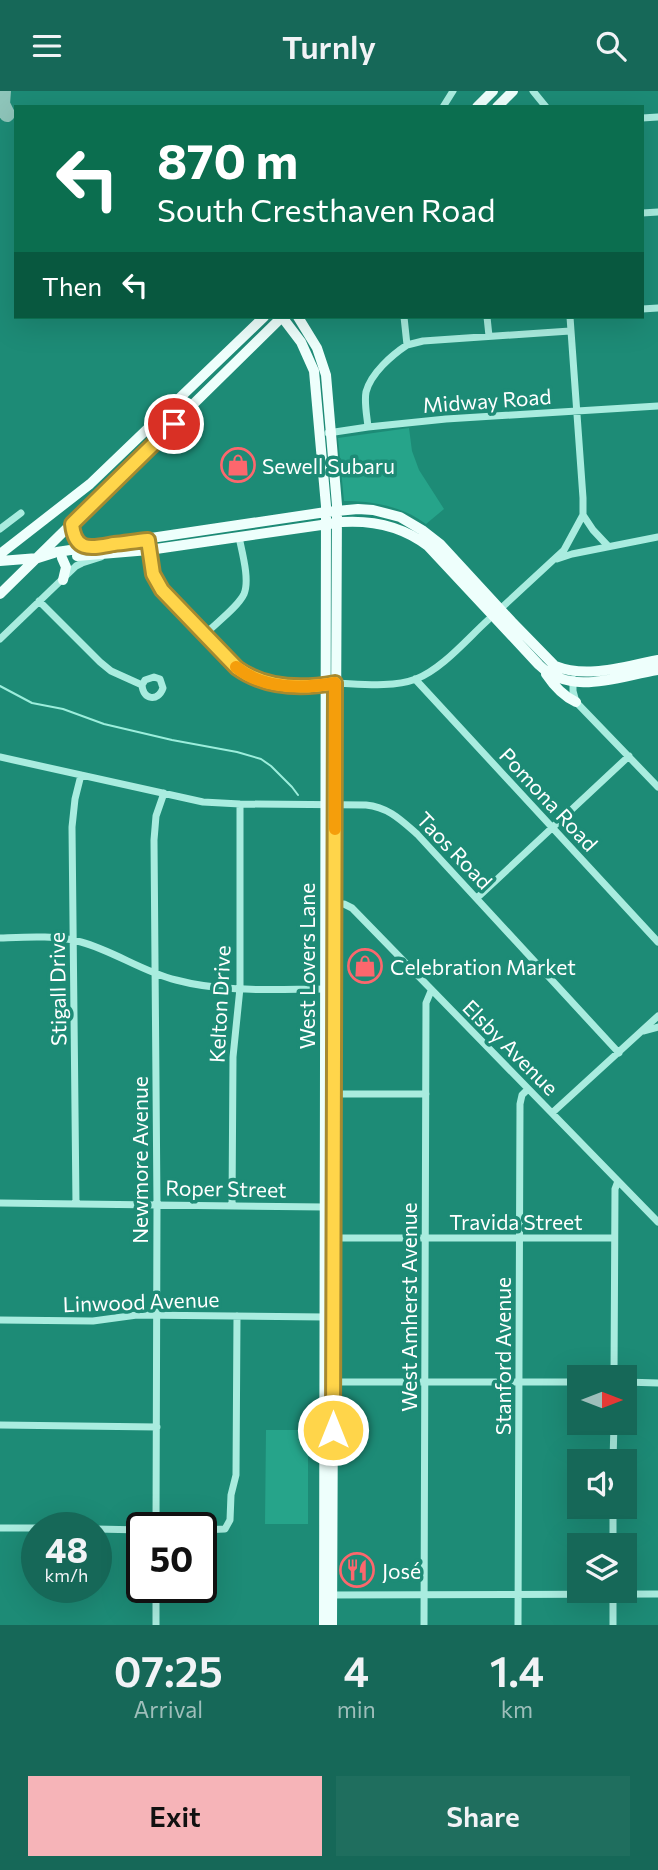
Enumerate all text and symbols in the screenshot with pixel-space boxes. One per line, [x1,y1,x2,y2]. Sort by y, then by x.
text: Turnly [282,26,376,66]
icon: menu [28,27,66,65]
icon: search [592,27,630,65]
text: 870 m [157,129,298,189]
icon: left [42,133,133,224]
text: South Cresthaven Road [157,189,496,229]
icon: left [116,266,154,304]
text: Then [42,270,102,301]
street label: Midway Road [422,383,552,417]
pin [144,394,204,454]
icon: arrive [155,405,193,443]
shop icon: Sewell Subaru [219,446,257,484]
place label: Sewell Subaru [262,453,395,478]
street label: Pomona Road [495,742,603,856]
street label: Taos Road [412,806,498,894]
street label: West Lovers Lane [294,883,319,1049]
street label: Stigall Drive [44,932,70,1046]
street label: Kelton Drive [203,945,235,1063]
shop icon: Celebration Market [346,947,384,985]
place label: Celebration Market [390,954,576,979]
street label: Elsby Avenue [458,994,564,1100]
street label: Newmore Avenue [127,1076,152,1244]
street label: Roper Street [165,1174,287,1202]
street label: West Amherst Avenue [396,1202,421,1412]
street label: Travida Street [449,1209,583,1234]
street label: Stanford Avenue [490,1277,515,1435]
street label: Linwood Avenue [62,1286,220,1316]
north arrow [567,1365,637,1435]
map controls [567,1365,637,1603]
position arrow [296,1393,370,1467]
button: sound [567,1449,637,1519]
speed limit sign: 50 [126,1512,217,1603]
text: 48 [45,1527,88,1570]
button: layers [567,1533,637,1603]
restaurant icon: José [338,1551,376,1589]
place label: José [382,1558,421,1583]
text: km/h [45,1564,88,1586]
text: 07:25 [114,1644,223,1696]
text: 4 [343,1644,369,1696]
text: 1.4 [490,1644,544,1696]
text: Arrival [134,1695,203,1723]
text: min [337,1695,376,1723]
text: km [501,1695,533,1723]
button: Exit [28,1776,322,1856]
button: Share [336,1776,630,1856]

